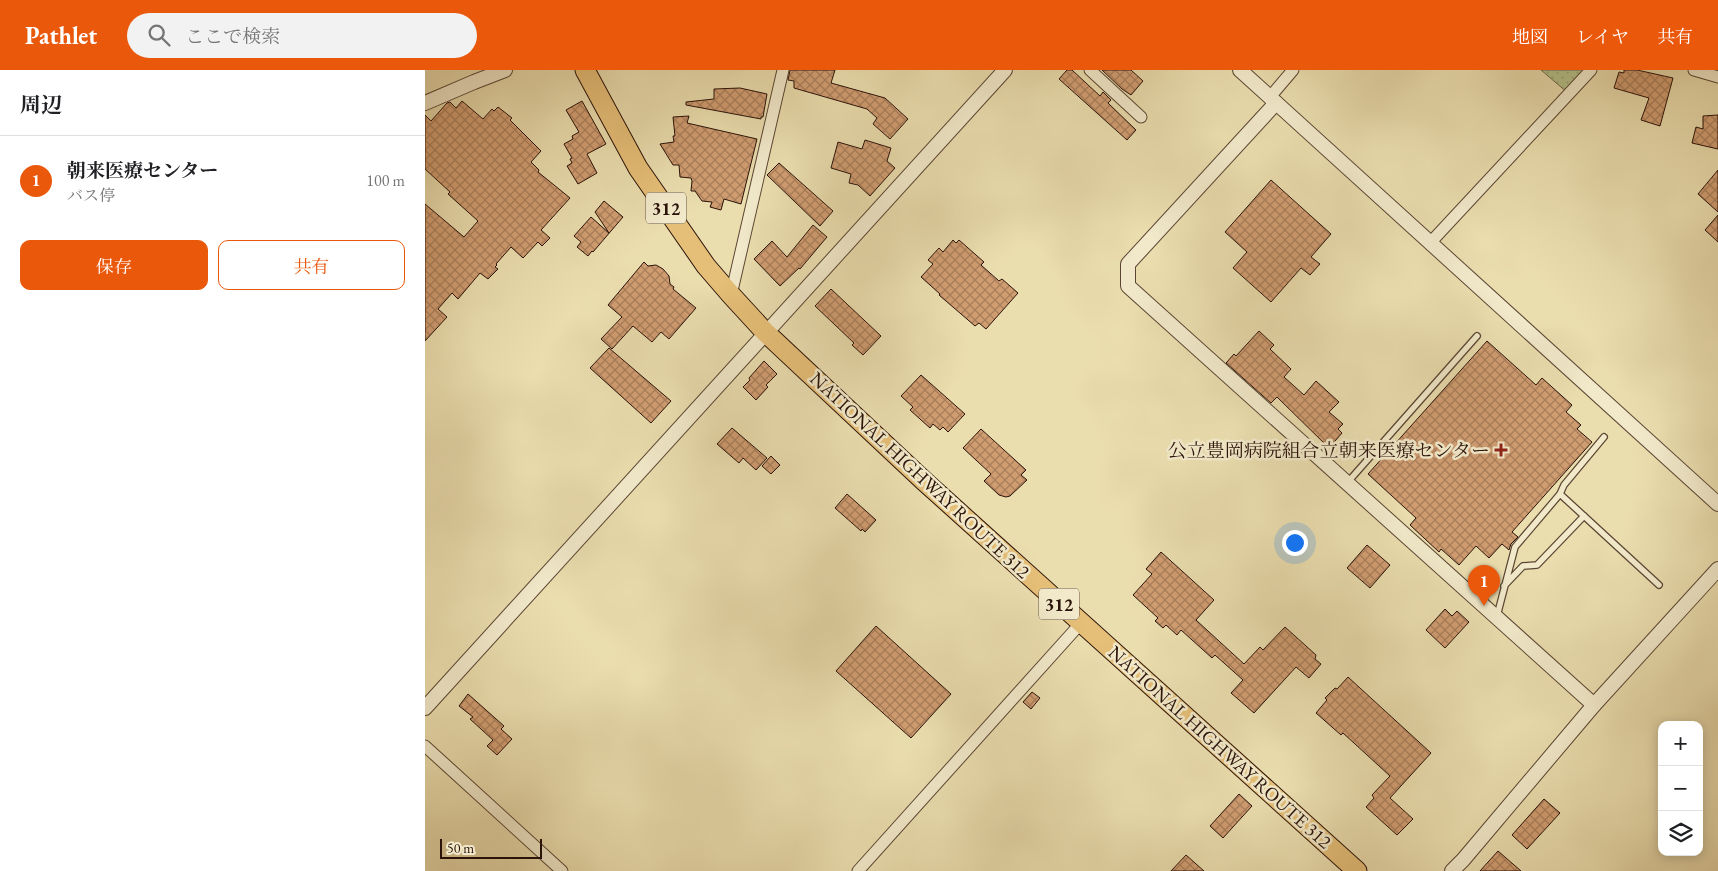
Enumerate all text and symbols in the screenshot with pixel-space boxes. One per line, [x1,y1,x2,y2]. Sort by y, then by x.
search box [127,13,477,58]
text: Pathlet [25,20,97,51]
icon: search [145,21,173,49]
text: ここで検索 [185,24,280,49]
text: 地図 [1512,25,1548,48]
text: レイヤ [1576,25,1629,48]
text: 共有 [1657,25,1693,48]
text: 周辺 [20,91,62,118]
text: 朝来医療センター [67,158,218,183]
text: 1 [32,170,40,191]
text: 100 m [366,170,405,191]
text: バス停 [67,185,115,206]
road number: 312 [646,192,686,224]
button: 保存 [20,240,208,290]
button: 共有 [218,240,405,290]
street label: NATIONAL HIGHWAY ROUTE 312 [805,366,1035,584]
place label: 公立豊岡病院組合立朝来医療センター [1168,438,1490,463]
marker: 公立豊岡病院組合立朝来医療センター [1494,443,1508,457]
your location [1282,530,1308,556]
pin: 1 [1468,565,1500,606]
road number: 312 [1039,588,1079,620]
street label: NATIONAL HIGHWAY ROUTE 312 [1103,640,1337,854]
map controls [1658,721,1703,856]
button: + [1658,721,1703,766]
button: − [1658,766,1703,811]
button: layers [1658,811,1703,856]
scale bar [440,836,543,859]
text: 50 m [447,839,474,857]

